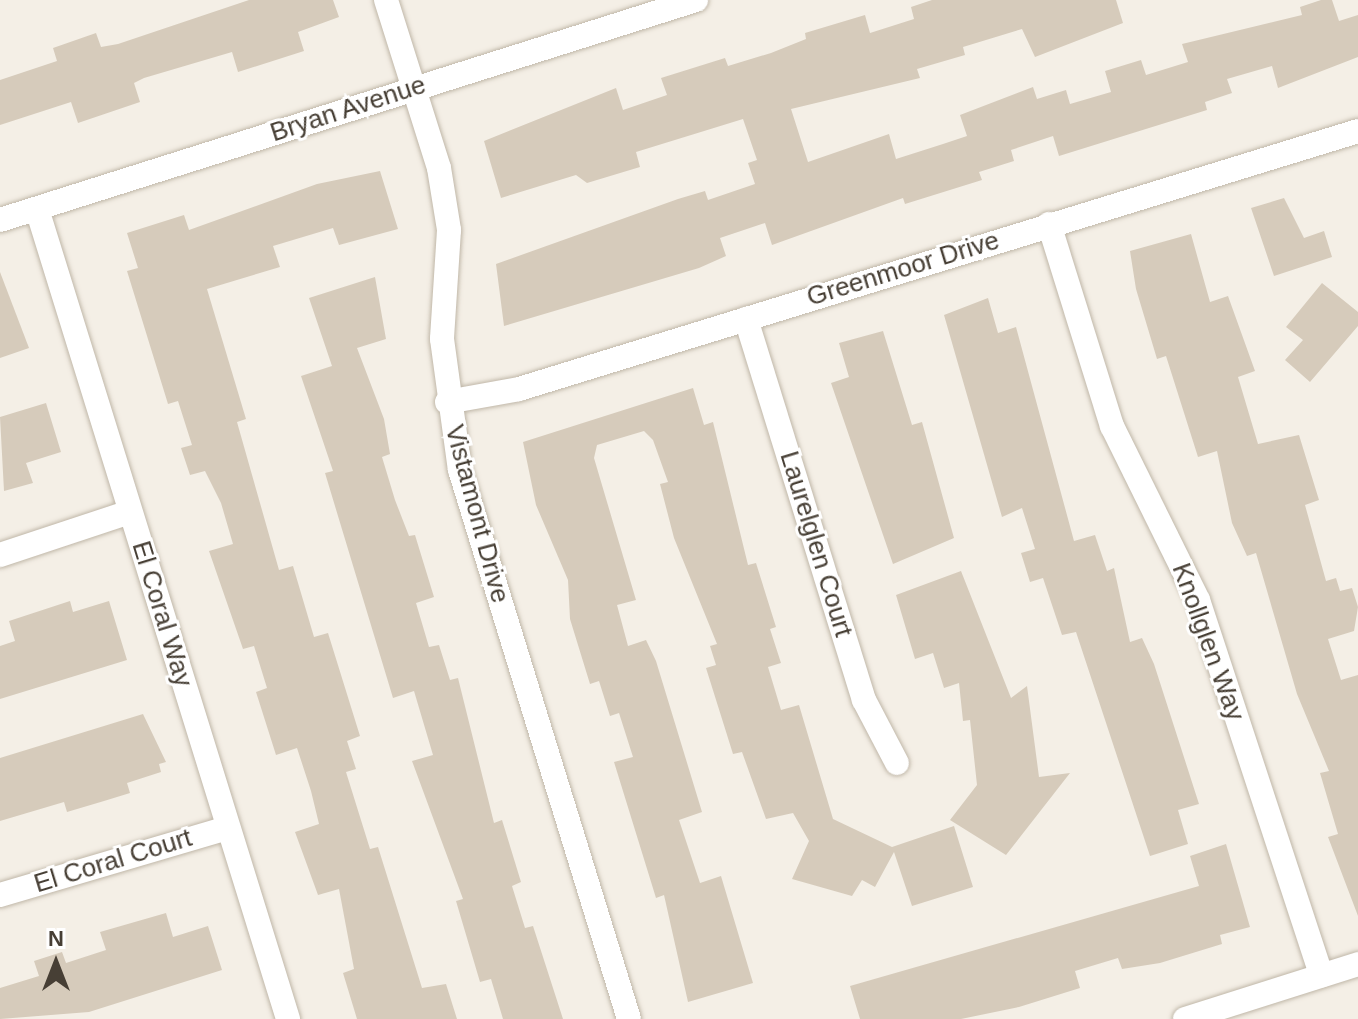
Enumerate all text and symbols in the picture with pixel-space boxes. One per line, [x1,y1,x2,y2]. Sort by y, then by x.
street label: Bryan Avenue [266,69,430,149]
street label: Greenmoor Drive [803,225,1003,313]
street label: Vistamont Drive [438,422,516,606]
street label: Laurelglen Court [773,448,859,640]
street label: El Coral Way [125,537,199,691]
street label: Knollglen Way [1165,559,1251,725]
street label: El Coral Court [30,822,196,900]
north arrow [16,923,96,1003]
text: N [48,926,64,951]

